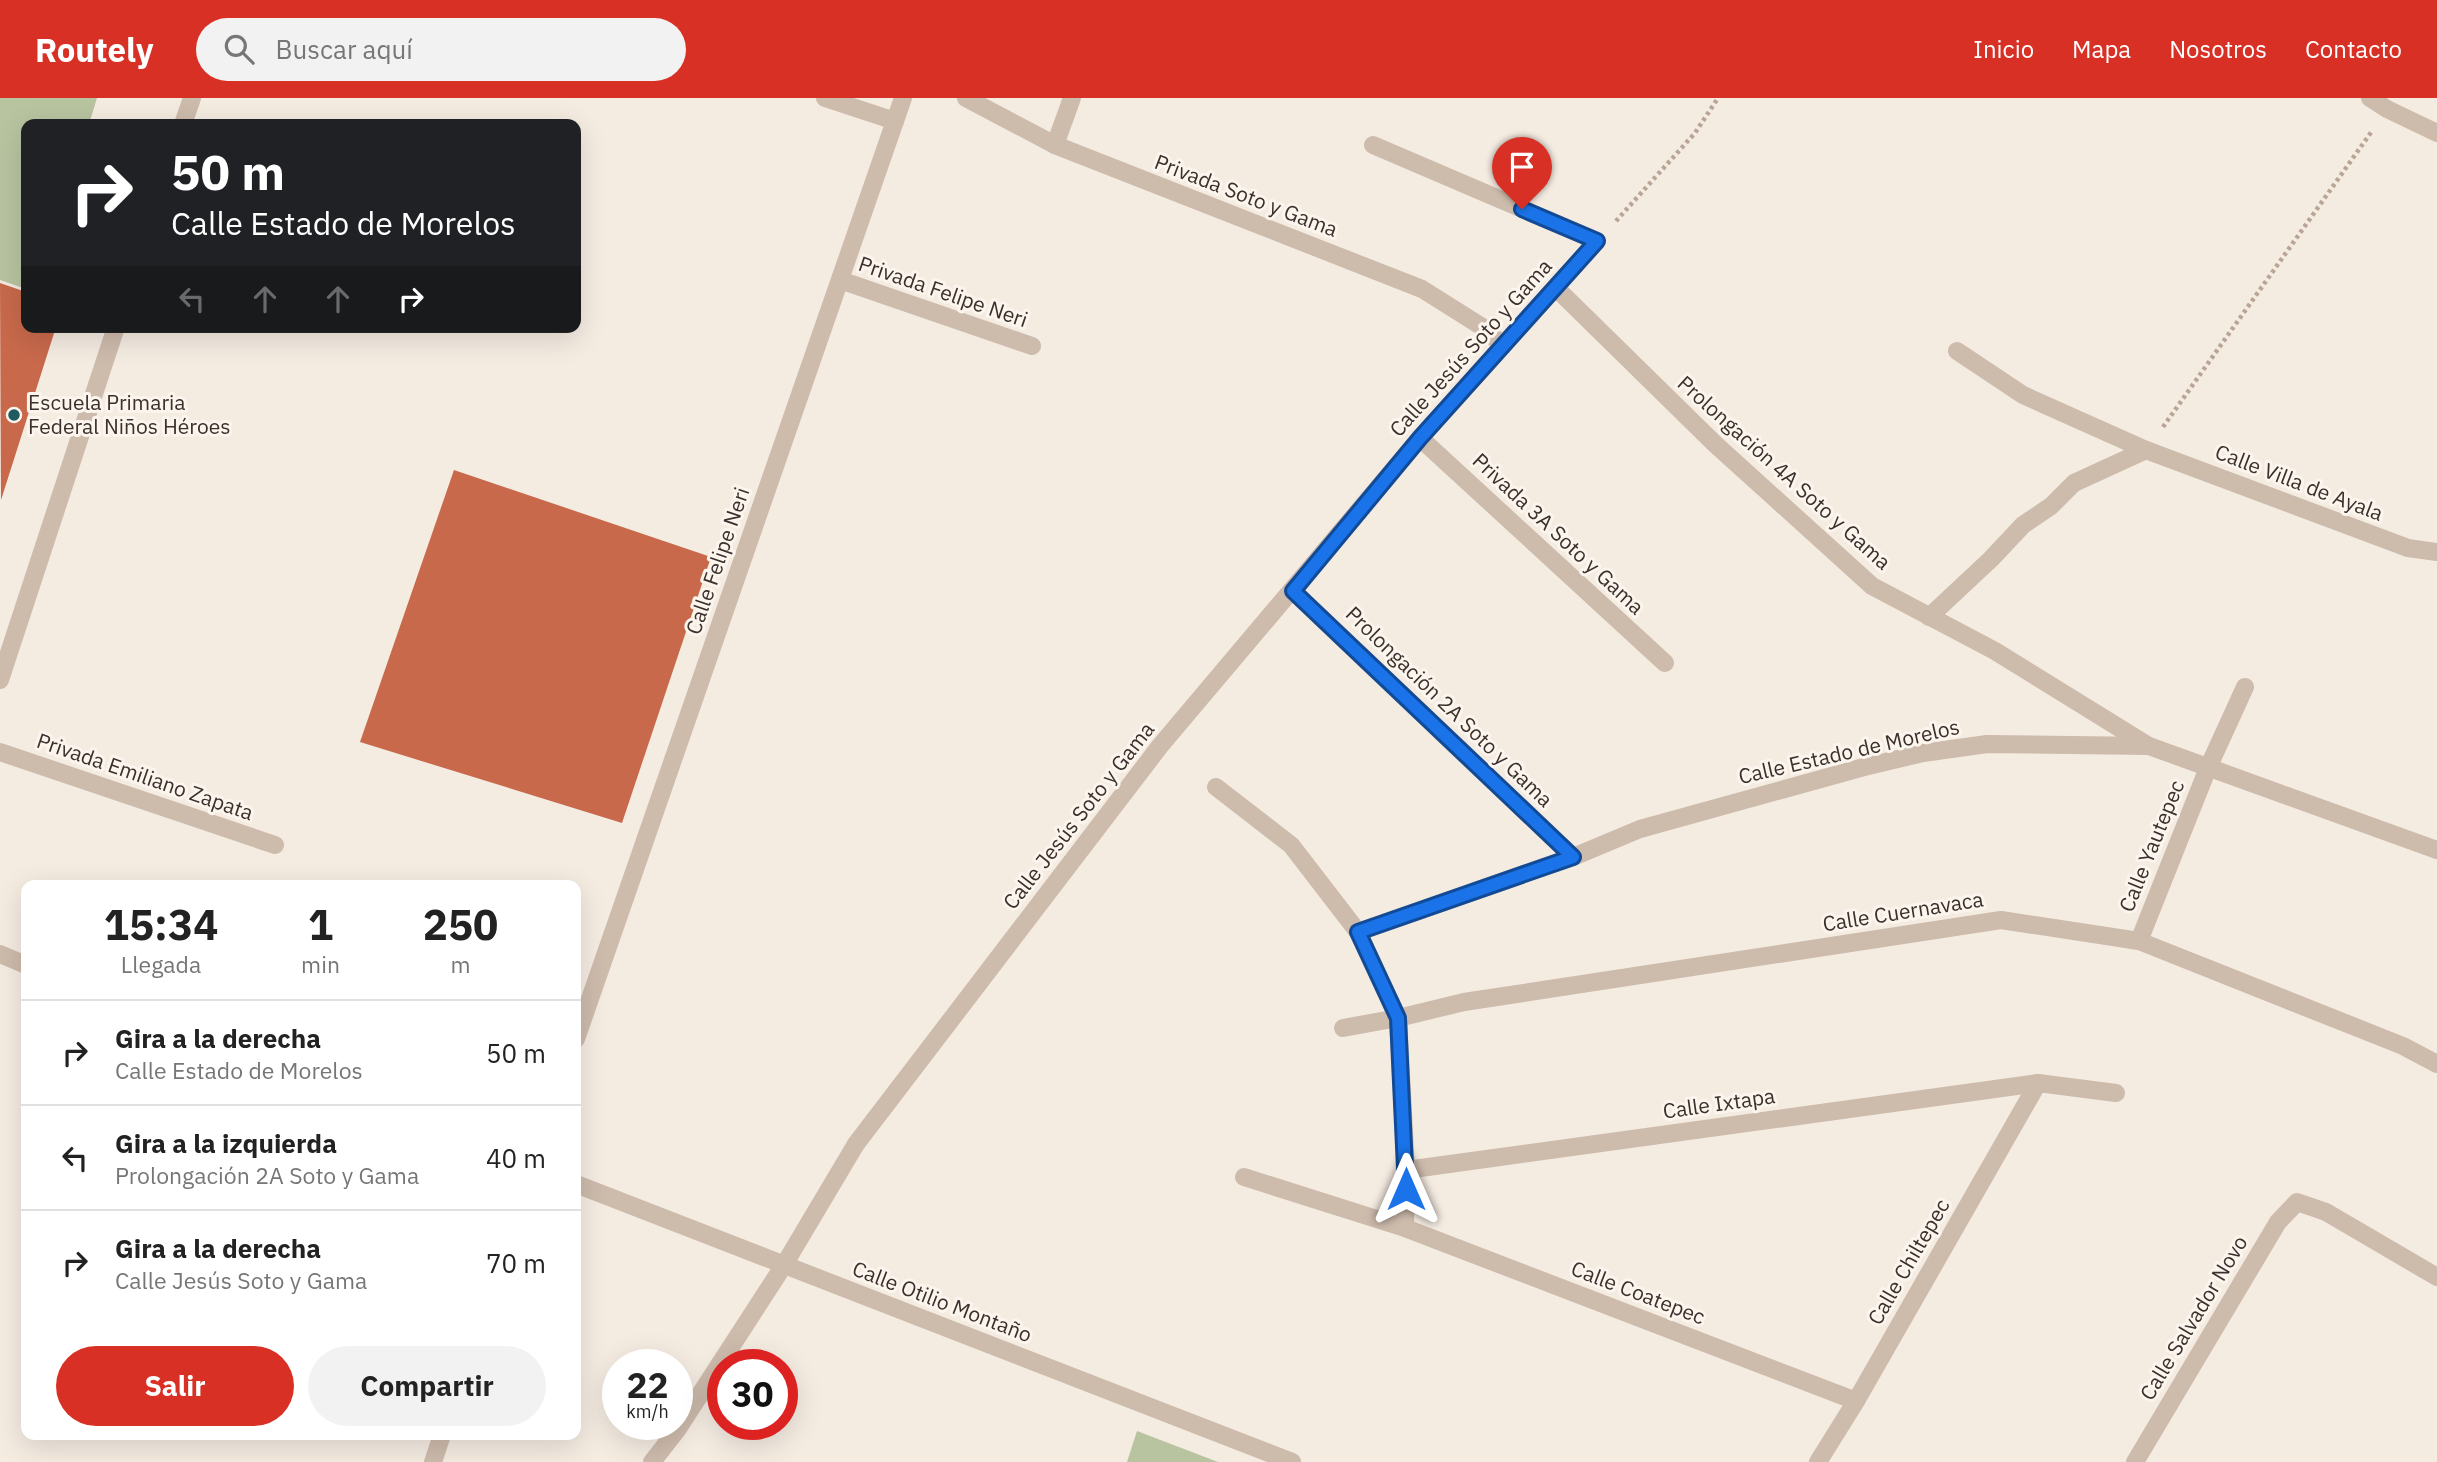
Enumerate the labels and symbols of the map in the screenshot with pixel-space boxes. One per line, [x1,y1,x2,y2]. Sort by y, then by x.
pin [1492,137,1552,209]
street label: Privada Soto y Gama [1151,147,1342,243]
street label: Privada Felipe Neri [855,249,1032,333]
street label: Calle Jesús Soto y Gama [1383,252,1558,442]
street label: Prolongación 4A Soto y Gama [1672,369,1897,576]
place label: Escuela Primaria Federal Niños Héroes [28,388,230,440]
marker: Escuela Primaria Federal Niños Héroes [6,407,22,423]
street label: Calle Villa de Ayala [2211,437,2387,527]
street label: Privada 3A Soto y Gama [1467,446,1650,620]
street label: Calle Felipe Neri [679,483,755,638]
street label: Prolongación 2A Soto y Gama [1340,600,1559,813]
street label: Calle Estado de Morelos [1735,712,1962,790]
street label: Calle Jesús Soto y Gama [996,716,1160,915]
street label: Privada Emiliano Zapata [33,726,257,826]
street label: Calle Yautepec [2112,776,2190,916]
street label: Calle Cuernavaca [1820,884,1985,938]
street label: Calle Ixtapa [1661,1081,1777,1125]
position arrow [1369,1152,1443,1226]
street label: Calle Chiltepec [1861,1193,1956,1330]
street label: Calle Salvador Novo [2133,1230,2253,1405]
street label: Calle Otilio Montaño [849,1254,1036,1348]
street label: Calle Coatepec [1567,1254,1709,1330]
speed limit sign: 30 [707,1349,798,1440]

